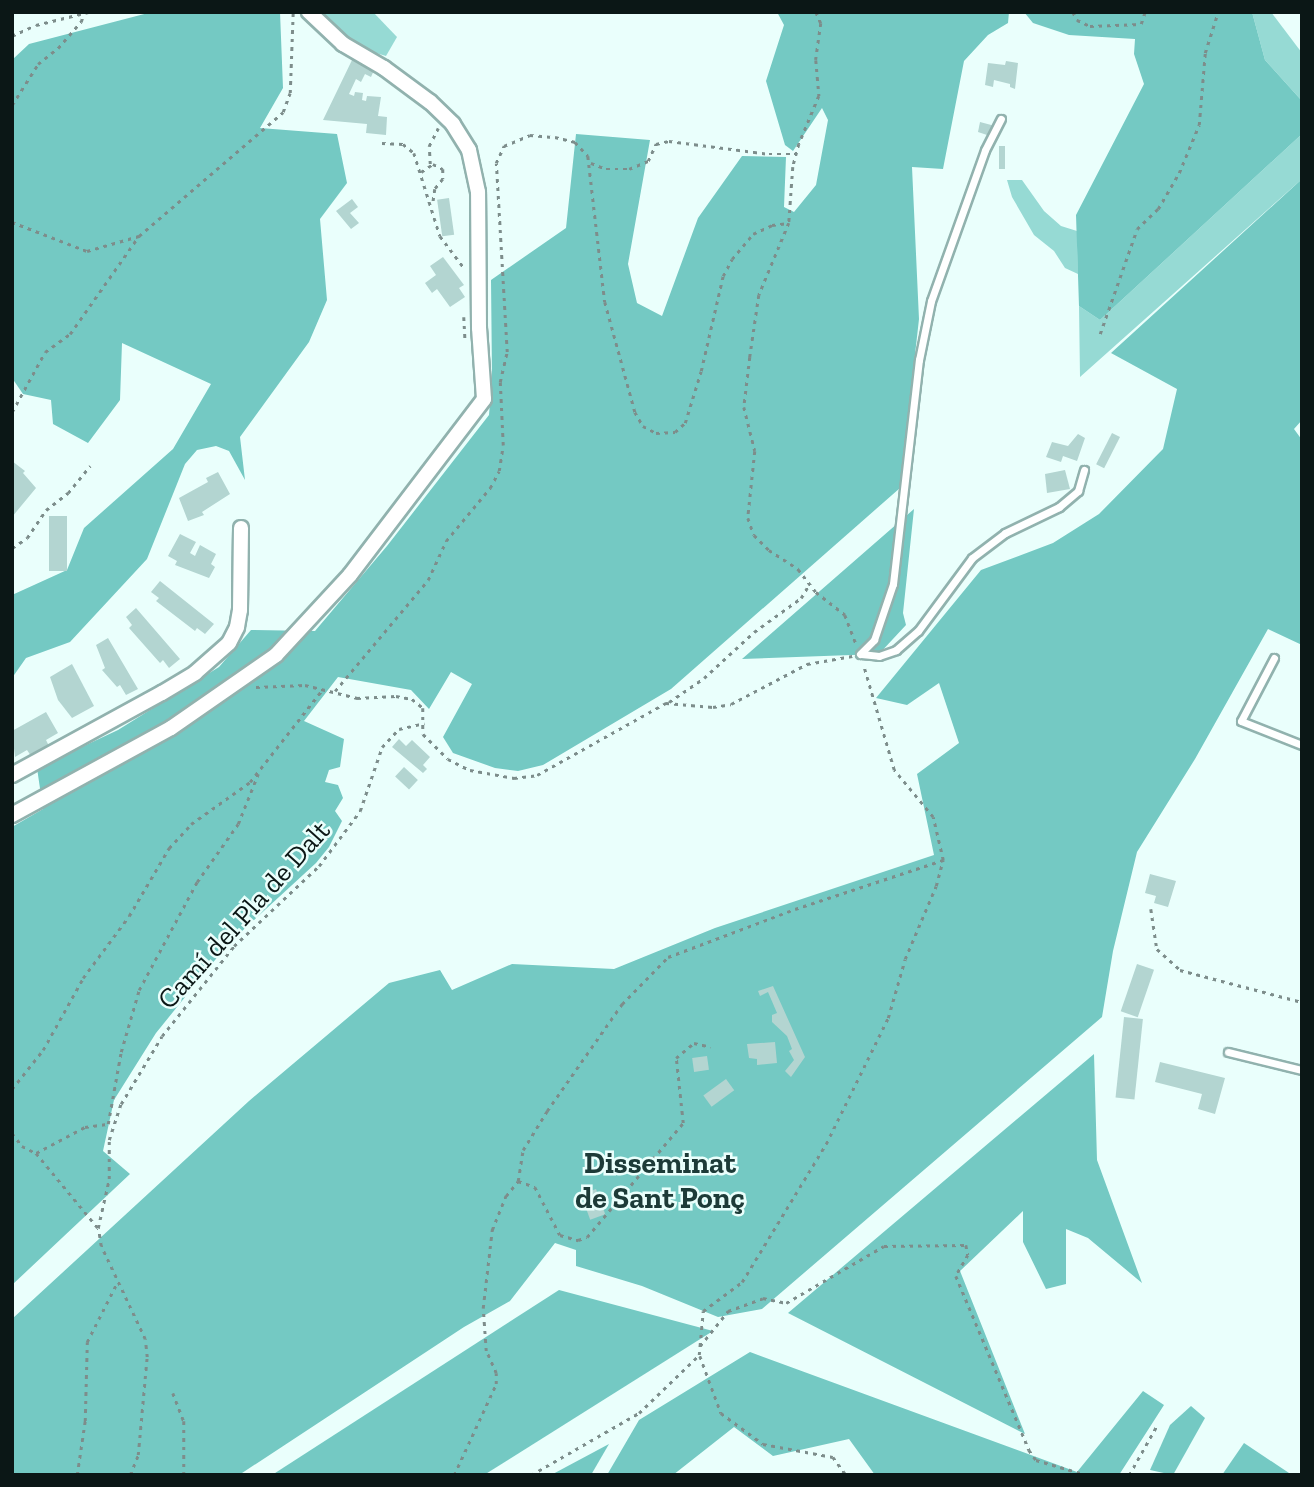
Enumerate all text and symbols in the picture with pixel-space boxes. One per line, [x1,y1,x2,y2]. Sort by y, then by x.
street label: Camí del Pla de Dalt [151,814,337,1016]
district label: Disseminat de Sant Ponç [575,1145,745,1216]

